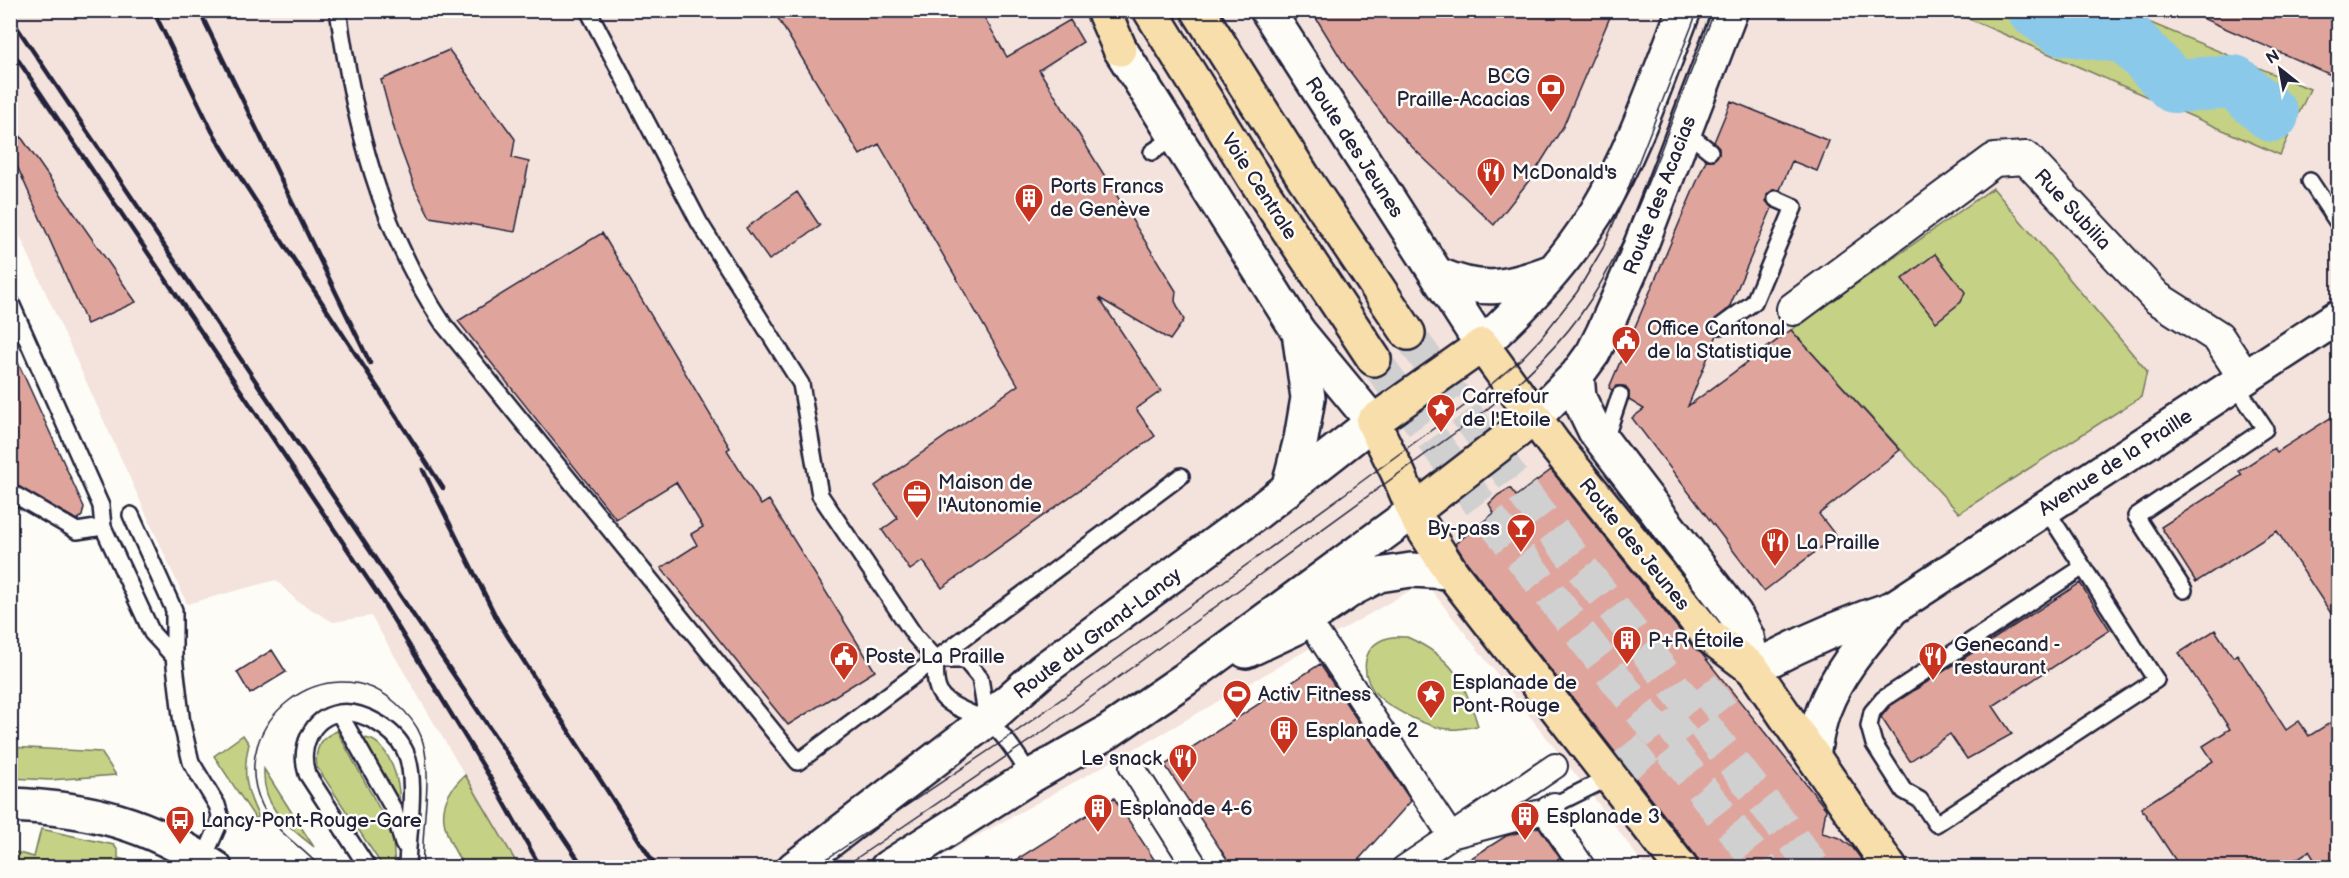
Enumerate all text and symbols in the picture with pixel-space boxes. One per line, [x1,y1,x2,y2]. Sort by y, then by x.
north arrow [2250,39,2310,99]
text: N [2263,46,2283,69]
place label: BCG Praille-Acacias [1397,65,1530,112]
bank icon: BCG Praille-Acacias [1535,72,1567,114]
street label: Route des Jeunes [1300,73,1409,222]
street label: Route des Acacias [1619,112,1701,278]
street label: Voie Centrale [1216,129,1303,244]
restaurant icon: McDonald's [1475,156,1507,198]
place label: McDonald's [1512,161,1617,185]
street label: Rue Subilia [2029,164,2116,255]
place label: Ports Francs de Genève [1050,175,1164,222]
building icon: Ports Francs de Genève [1013,182,1045,224]
place label: Office Cantonal de la Statistique [1647,317,1792,364]
public building icon: Office Cantonal de la Statistique [1610,324,1642,366]
place label: Carrefour de l'Etoile [1462,385,1551,432]
place icon: Carrefour de l'Etoile [1425,392,1457,434]
street label: Avenue de la Praille [2034,404,2197,521]
place label: Maison de l'Autonomie [938,471,1042,518]
street label: Route des Jeunes [1574,474,1695,616]
office icon: Maison de l'Autonomie [901,478,933,520]
bar icon: By-pass [1505,512,1537,554]
place label: By-pass [1427,517,1500,541]
restaurant icon: La Praille [1759,526,1791,568]
place label: La Praille [1796,531,1880,555]
street label: Route du Grand-Lancy [1009,563,1186,705]
building icon: P+R Étoile [1611,624,1643,666]
place label: P+R Étoile [1648,628,1744,653]
place label: Genecand - restaurant [1954,633,2061,680]
public building icon: Poste La Praille [828,640,860,682]
restaurant icon: Genecand - restaurant [1917,640,1949,682]
place label: Poste La Praille [865,645,1005,669]
place label: Esplanade de Pont-Rouge [1452,671,1577,718]
sports icon: Activ Fitness [1221,678,1253,720]
place icon: Esplanade de Pont-Rouge [1415,678,1447,720]
place label: Activ Fitness [1258,683,1371,707]
building icon: Esplanade 2 [1268,714,1300,756]
place label: Esplanade 2 [1305,719,1419,743]
restaurant icon: Le snack [1167,742,1199,784]
place label: Le snack [1081,747,1162,771]
building icon: Esplanade 4-6 [1082,792,1114,834]
place label: Esplanade 4-6 [1119,797,1252,821]
building icon: Esplanade 3 [1509,800,1541,842]
bus stop icon: Lancy-Pont-Rouge-Gare [164,804,196,846]
place label: Esplanade 3 [1546,805,1660,829]
place label: Lancy-Pont-Rouge-Gare [201,809,422,833]

